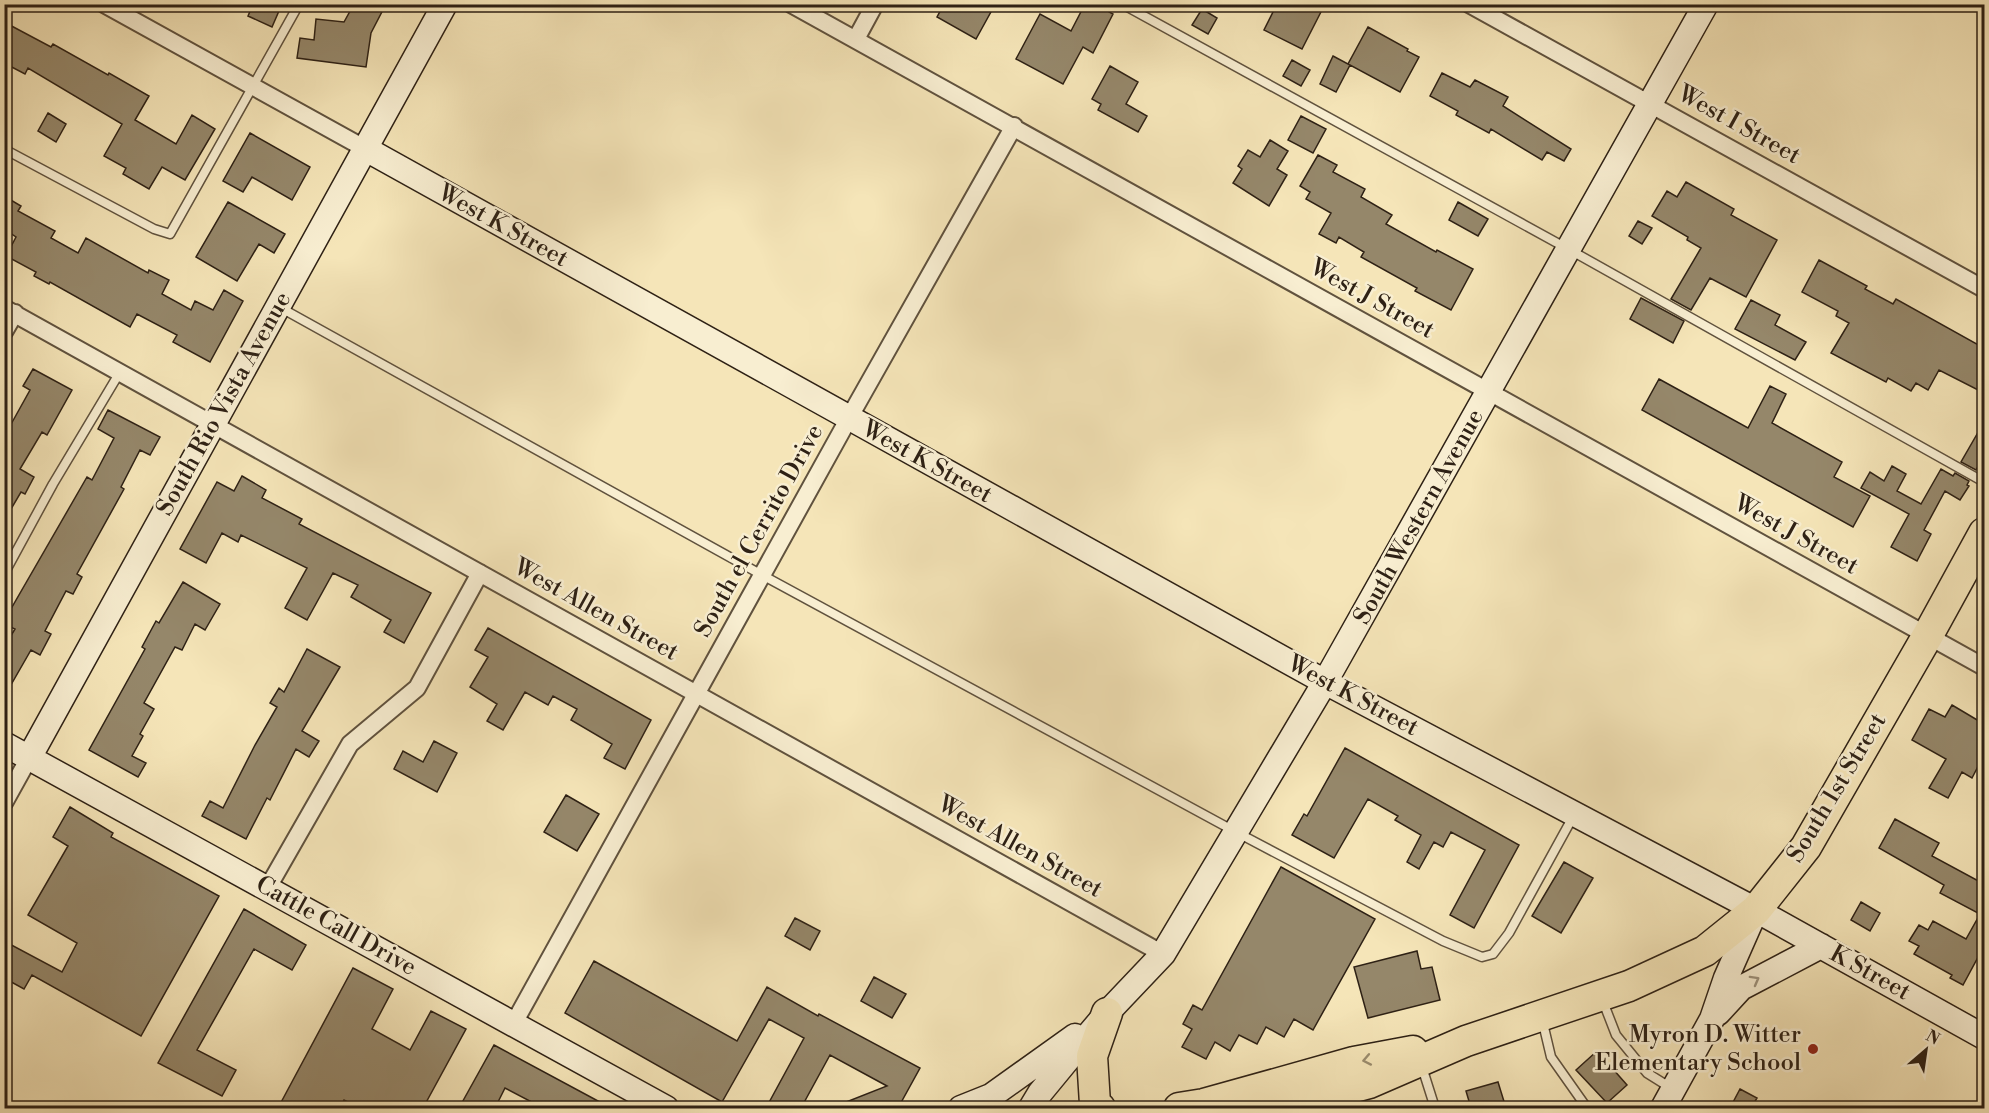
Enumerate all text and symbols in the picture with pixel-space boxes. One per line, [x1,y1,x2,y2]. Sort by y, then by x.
street label: West I Street [1671,78,1806,171]
street label: West K Street [432,177,574,274]
street label: West J Street [1304,252,1440,346]
street label: South Rio Vista Avenue [150,287,298,521]
street label: South Western Avenue [1347,404,1491,630]
street label: West K Street [856,413,998,510]
street label: South el Cerrito Drive [688,419,830,643]
street label: West J Street [1728,488,1864,582]
street label: West Allen Street [508,552,684,668]
street label: West K Street [1281,648,1424,743]
street label: South 1st Street [1781,708,1894,868]
street label: West Allen Street [932,789,1108,905]
street label: Cattle Call Drive [250,869,422,983]
street label: K Street [1824,939,1916,1008]
one-way arrow [1749,976,1759,987]
place label: Myron D. Witter Elementary School [1595,1020,1801,1078]
north arrow [1896,1020,1956,1080]
text: N [1922,1026,1943,1050]
marker: Myron D. Witter Elementary School [1806,1042,1820,1056]
one-way arrow [1362,1053,1372,1066]

